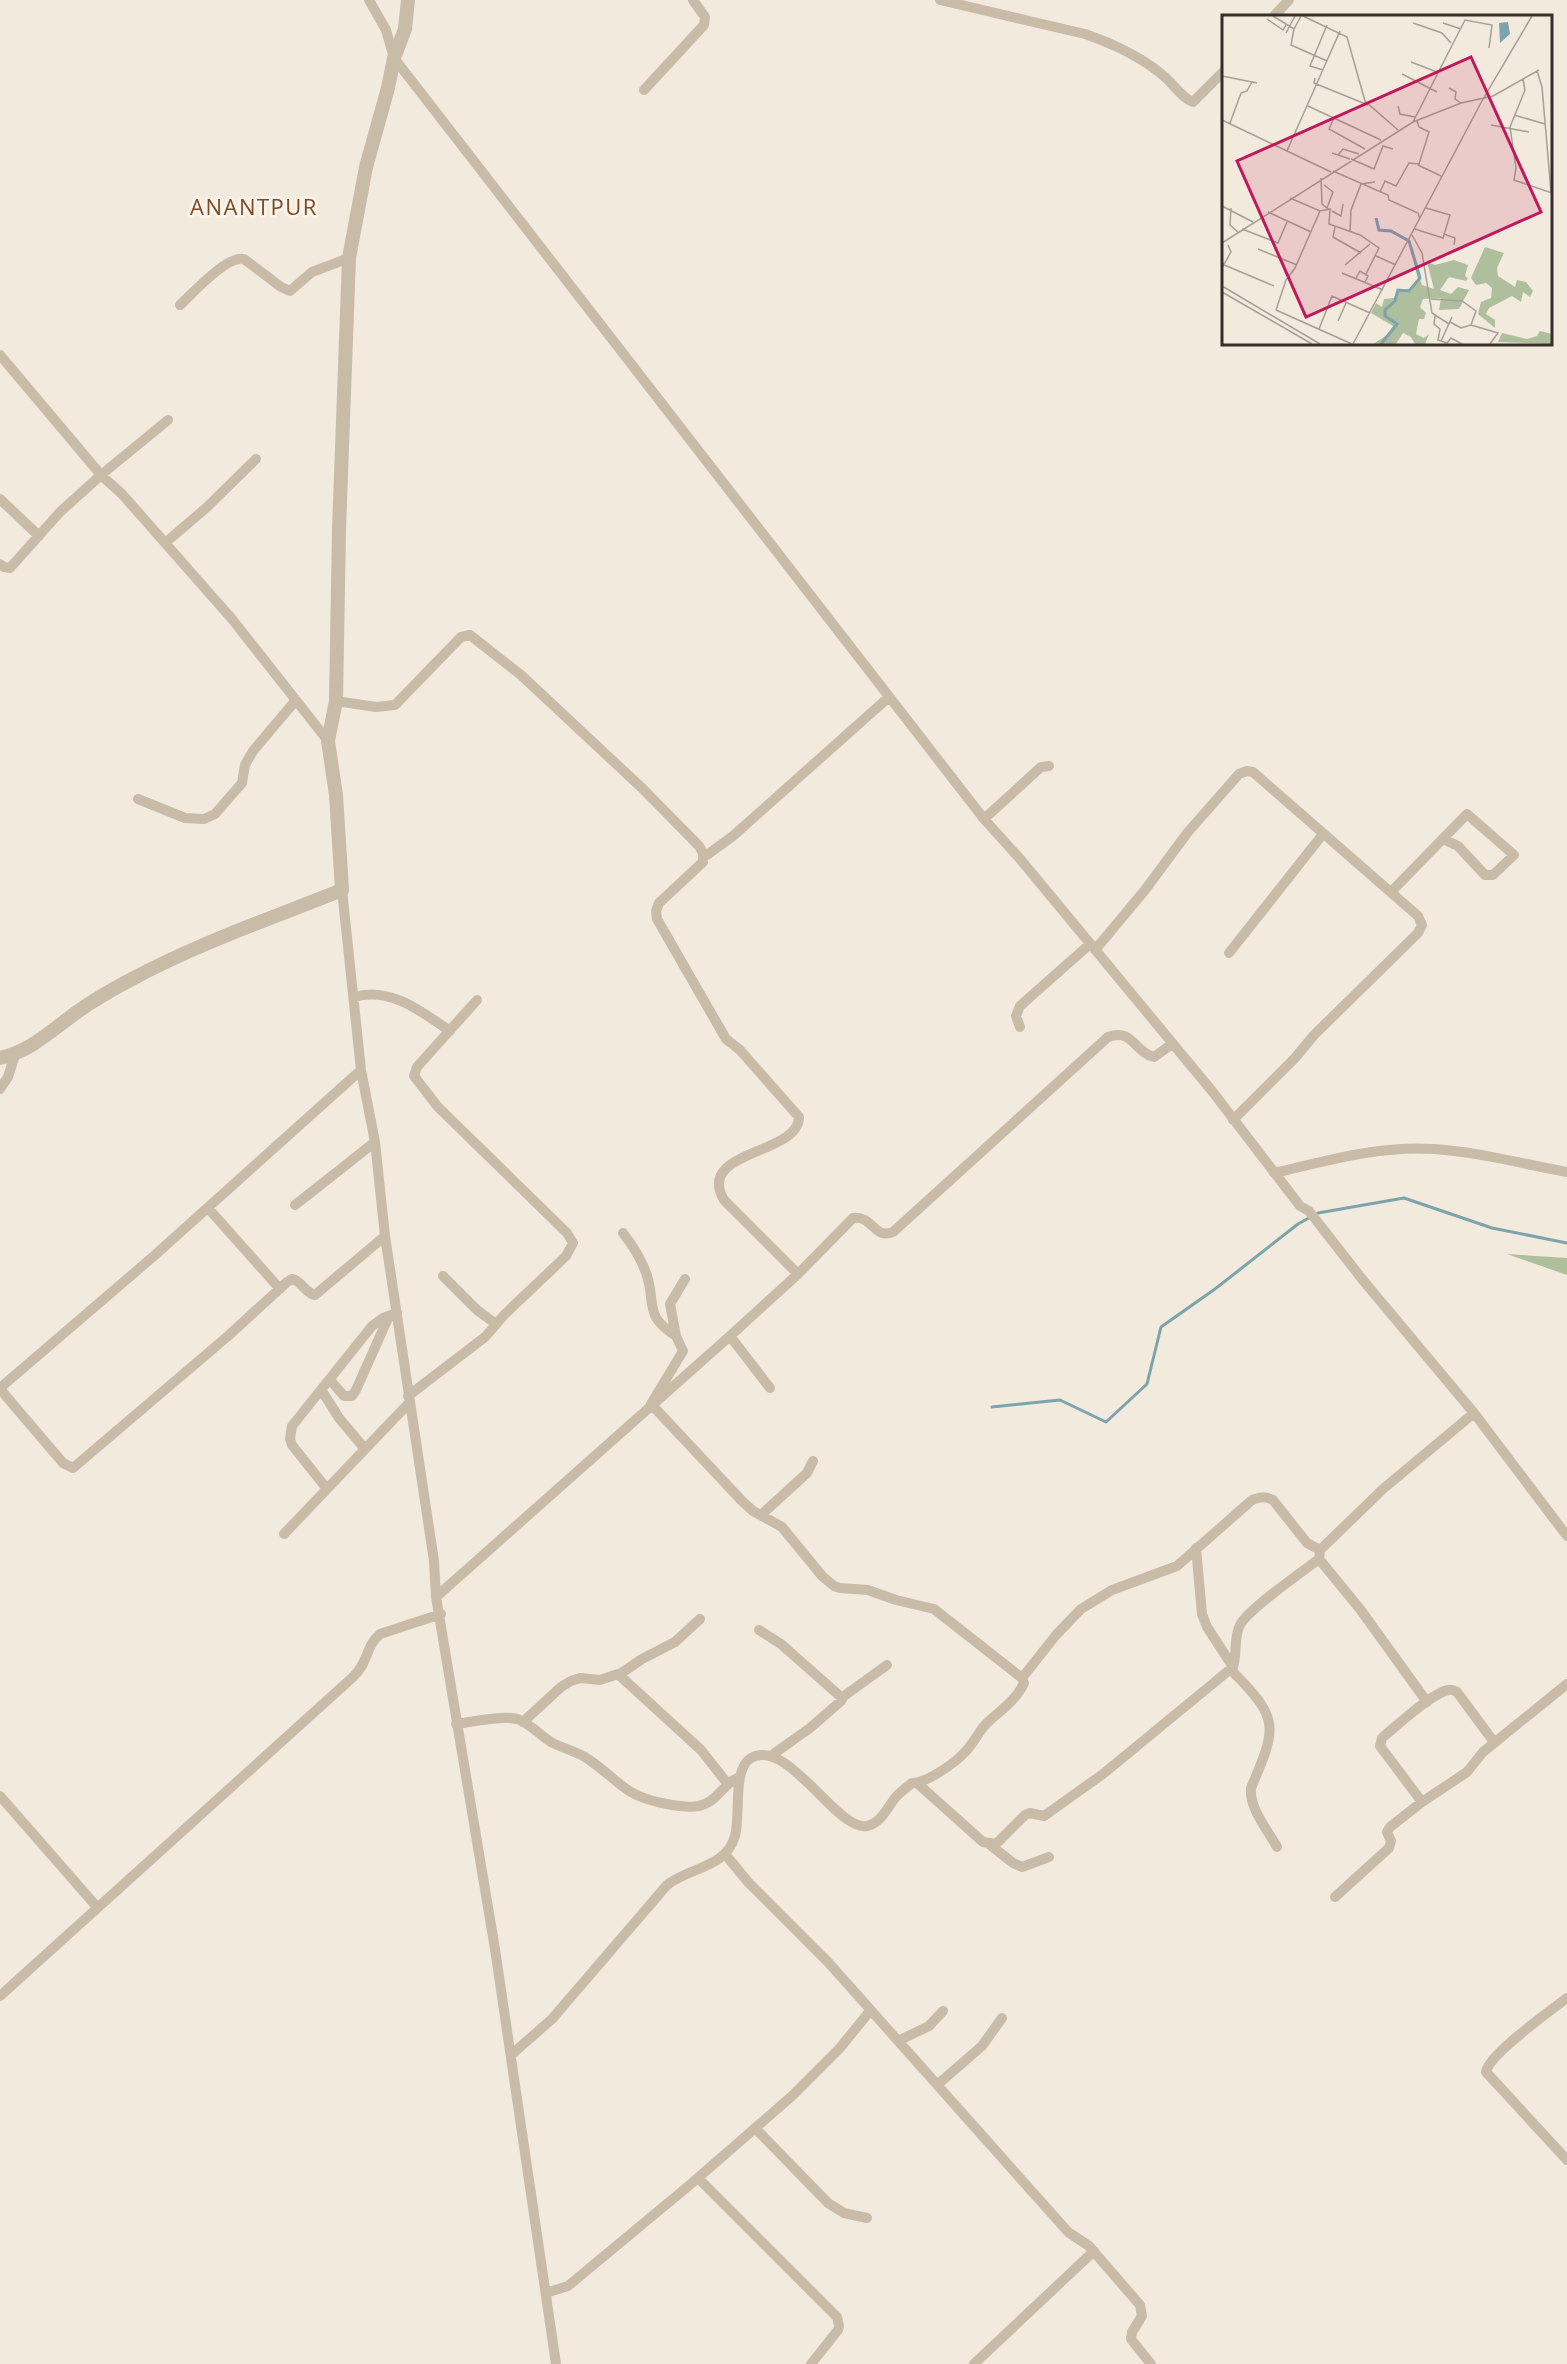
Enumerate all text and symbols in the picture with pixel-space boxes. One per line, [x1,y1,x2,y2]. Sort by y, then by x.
inset map [1222,15,1552,345]
district label: ANANTPUR [190,191,318,221]

